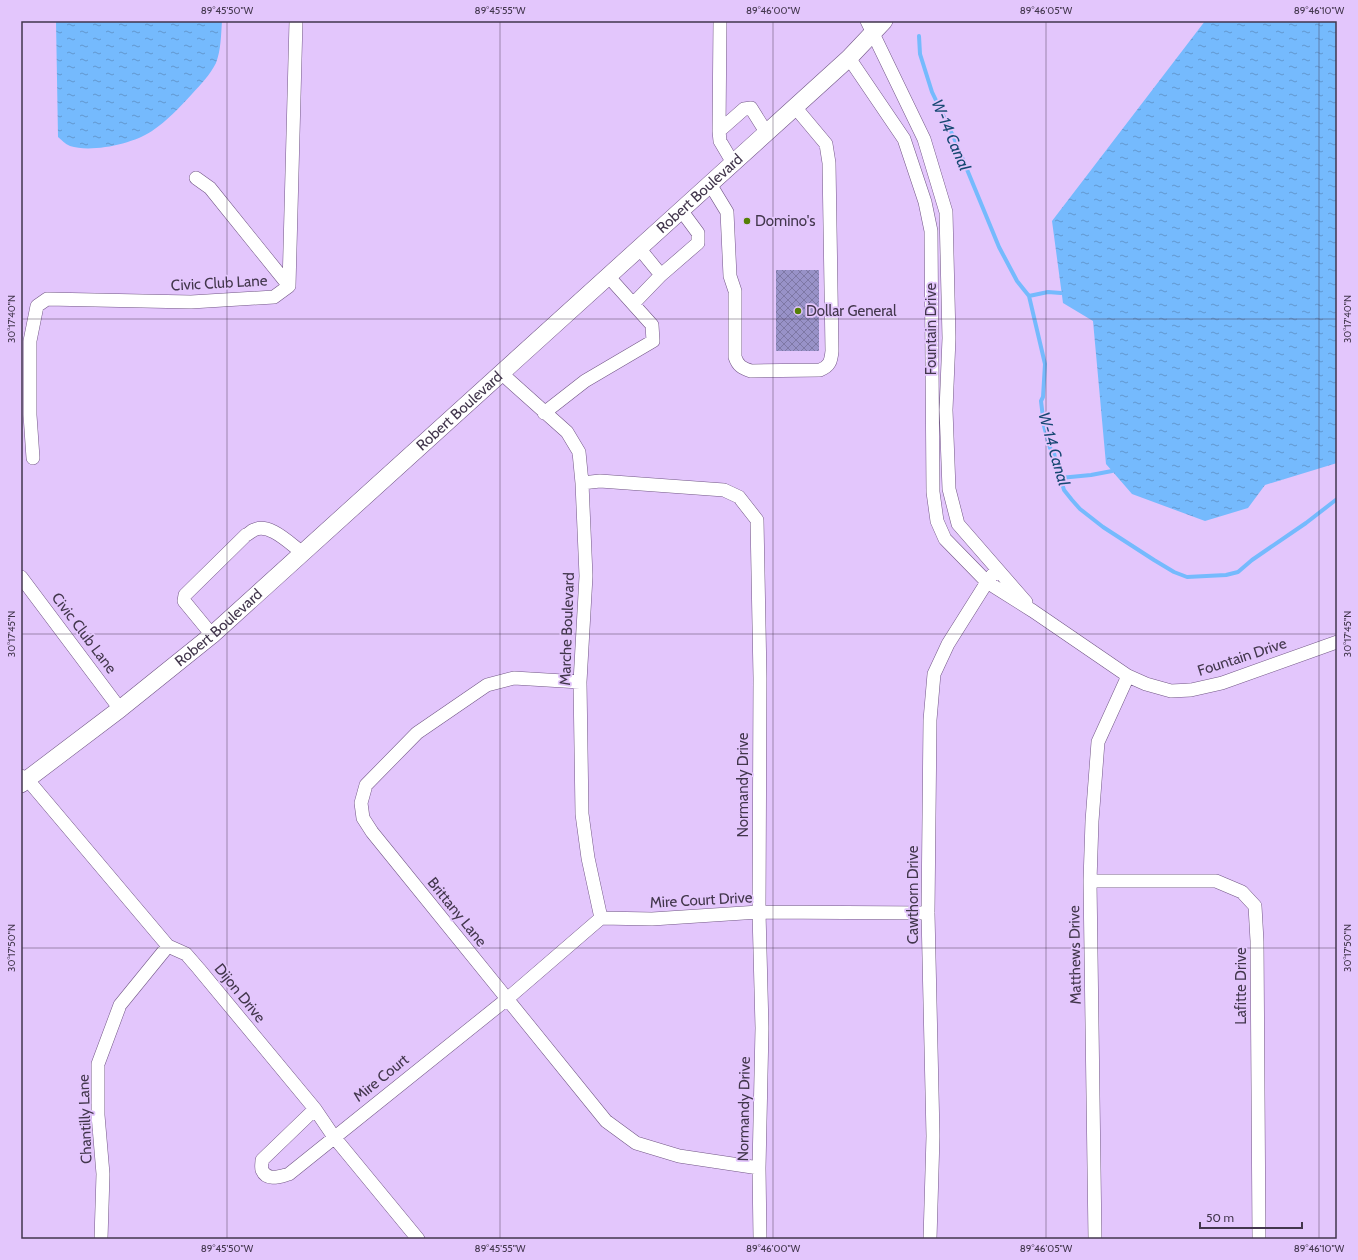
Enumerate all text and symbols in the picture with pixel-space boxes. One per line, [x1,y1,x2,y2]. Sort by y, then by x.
text: 89°45'50"W [201,4,254,17]
text: 89°45'55"W [475,4,526,17]
text: 89°46'00"W [746,4,801,17]
text: 89°46'05"W [1020,4,1073,17]
text: 89°46'10"W [1294,4,1345,17]
water label: W-14 Canal [927,96,975,174]
street label: Robert Boulevard [653,150,746,237]
place label: Domino's [755,212,815,230]
marker: Domino's [742,216,752,226]
street label: Civic Club Lane [170,271,268,295]
street label: Fountain Drive [922,282,940,375]
text: 30°17'40"N [5,295,18,343]
text: 30°17'40"N [1341,295,1354,343]
place label: Dollar General [806,302,897,320]
marker: Dollar General [793,306,803,316]
street label: Robert Boulevard [413,367,506,454]
water label: W-14 Canal [1034,410,1074,488]
street label: Marche Boulevard [556,572,578,686]
street label: Robert Boulevard [171,585,266,670]
street label: Civic Club Lane [48,589,120,677]
text: 30°17'45"N [5,611,18,657]
text: 30°17'45"N [1341,611,1354,657]
street label: Fountain Drive [1195,634,1289,680]
street label: Normandy Drive [734,732,752,838]
street label: Cawthorn Drive [904,845,922,944]
street label: Brittany Lane [424,874,491,951]
street label: Mire Court Drive [649,888,753,912]
street label: Matthews Drive [1065,905,1085,1005]
text: 30°17'50"N [5,924,18,972]
text: 30°17'50"N [1341,924,1354,972]
street label: Lafitte Drive [1232,947,1250,1025]
street label: Dijon Drive [211,960,269,1026]
street label: Mire Court [350,1050,412,1106]
street label: Normandy Drive [734,1056,754,1162]
street label: Chantilly Lane [74,1074,96,1164]
scale bar [1200,1204,1302,1230]
text: 50 m [1206,1210,1234,1225]
text: 89°45'50"W [201,1242,254,1255]
text: 89°45'55"W [475,1242,526,1255]
text: 89°46'00"W [746,1242,801,1255]
text: 89°46'05"W [1020,1242,1073,1255]
text: 89°46'10"W [1294,1242,1345,1255]

